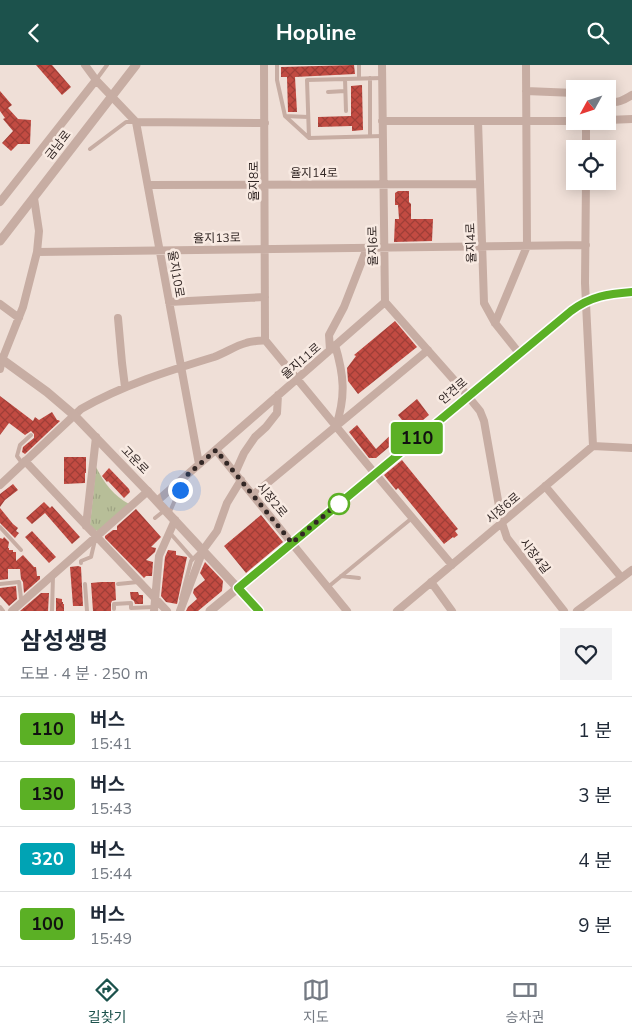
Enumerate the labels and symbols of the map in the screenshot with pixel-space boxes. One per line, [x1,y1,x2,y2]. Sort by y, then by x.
north arrow [566,80,616,130]
street label: 금남로 [41,127,75,163]
street label: 율지8로 [246,161,262,201]
street label: 율지14로 [290,165,338,181]
street label: 율지4로 [462,223,480,263]
street label: 율지6로 [365,226,381,266]
street label: 율지13로 [193,230,241,246]
street label: 율지10로 [164,249,188,299]
street label: 율지11로 [278,339,324,383]
street label: 안견로 [435,374,471,408]
line badge: 110 [388,422,446,454]
street label: 고운로 [118,443,152,477]
your location [168,478,193,503]
street label: 시장2로 [253,479,291,521]
street label: 시장6로 [482,489,524,527]
unlabelled marker [328,493,350,515]
street label: 시장4길 [516,535,554,577]

